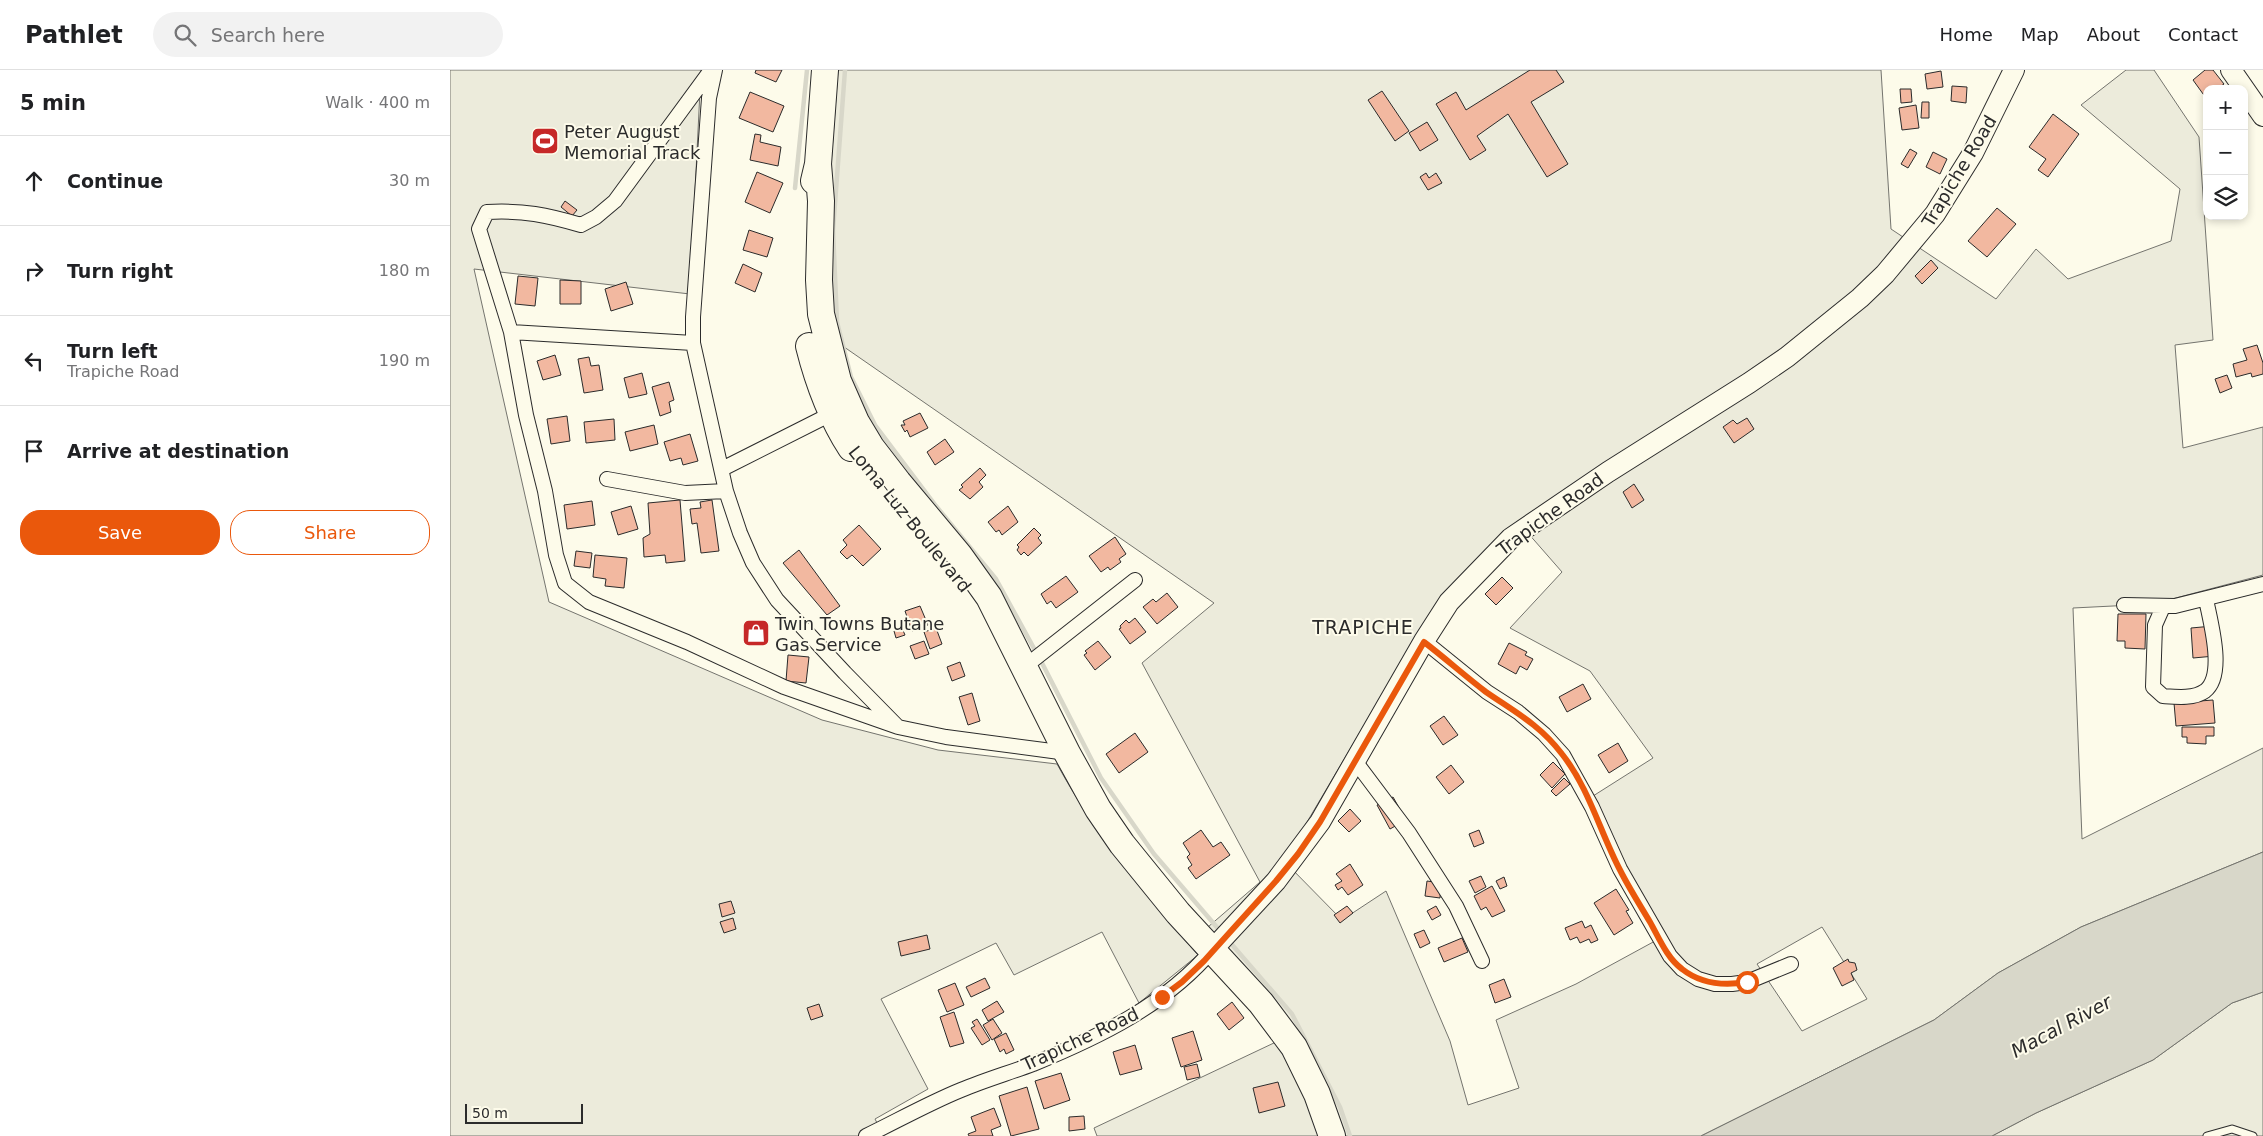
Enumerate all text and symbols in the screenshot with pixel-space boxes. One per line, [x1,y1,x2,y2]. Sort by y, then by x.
search box [153,12,503,57]
text: Pathlet [25,21,123,49]
icon: search [171,21,199,49]
text: Search here [211,24,325,46]
text: Home [1940,24,1993,45]
text: Map [2021,24,2059,45]
text: About [2087,24,2140,45]
text: Contact [2168,24,2238,45]
map controls [2203,85,2248,220]
button: + [2203,85,2248,130]
text: 5 min [20,91,86,115]
text: Walk · 400 m [325,93,430,112]
street label: Trapiche Road [1917,111,2001,231]
place label: Peter August Memorial Track [564,121,701,163]
sports icon: Peter August Memorial Track [530,126,560,156]
button: − [2203,130,2248,175]
icon: ahead [20,167,48,195]
text: Continue [67,170,163,192]
text: 30 m [389,171,430,190]
button: layers [2203,175,2248,220]
icon: right [20,257,48,285]
text: Turn right [67,260,173,282]
text: 180 m [379,261,430,280]
text: Turn left [67,340,158,362]
icon: left [20,347,48,375]
text: 190 m [379,351,430,370]
text: Trapiche Road [67,362,179,381]
icon: arrive [20,437,48,465]
text: Arrive at destination [67,440,289,462]
street label: Loma Luz Boulevard [844,442,976,596]
street label: Trapiche Road [1492,468,1607,560]
button: Save [20,510,220,555]
button: Share [230,510,430,555]
place label: Twin Towns Butane Gas Service [774,613,944,655]
district label: TRAPICHE [1311,616,1414,638]
shop icon: Twin Towns Butane Gas Service [741,618,771,648]
route start [1736,971,1759,994]
route end [1151,986,1174,1009]
water label: Macal River [2007,990,2116,1062]
street label: Trapiche Road [1017,1003,1142,1076]
scale bar [465,1101,582,1124]
text: 50 m [472,1105,508,1121]

